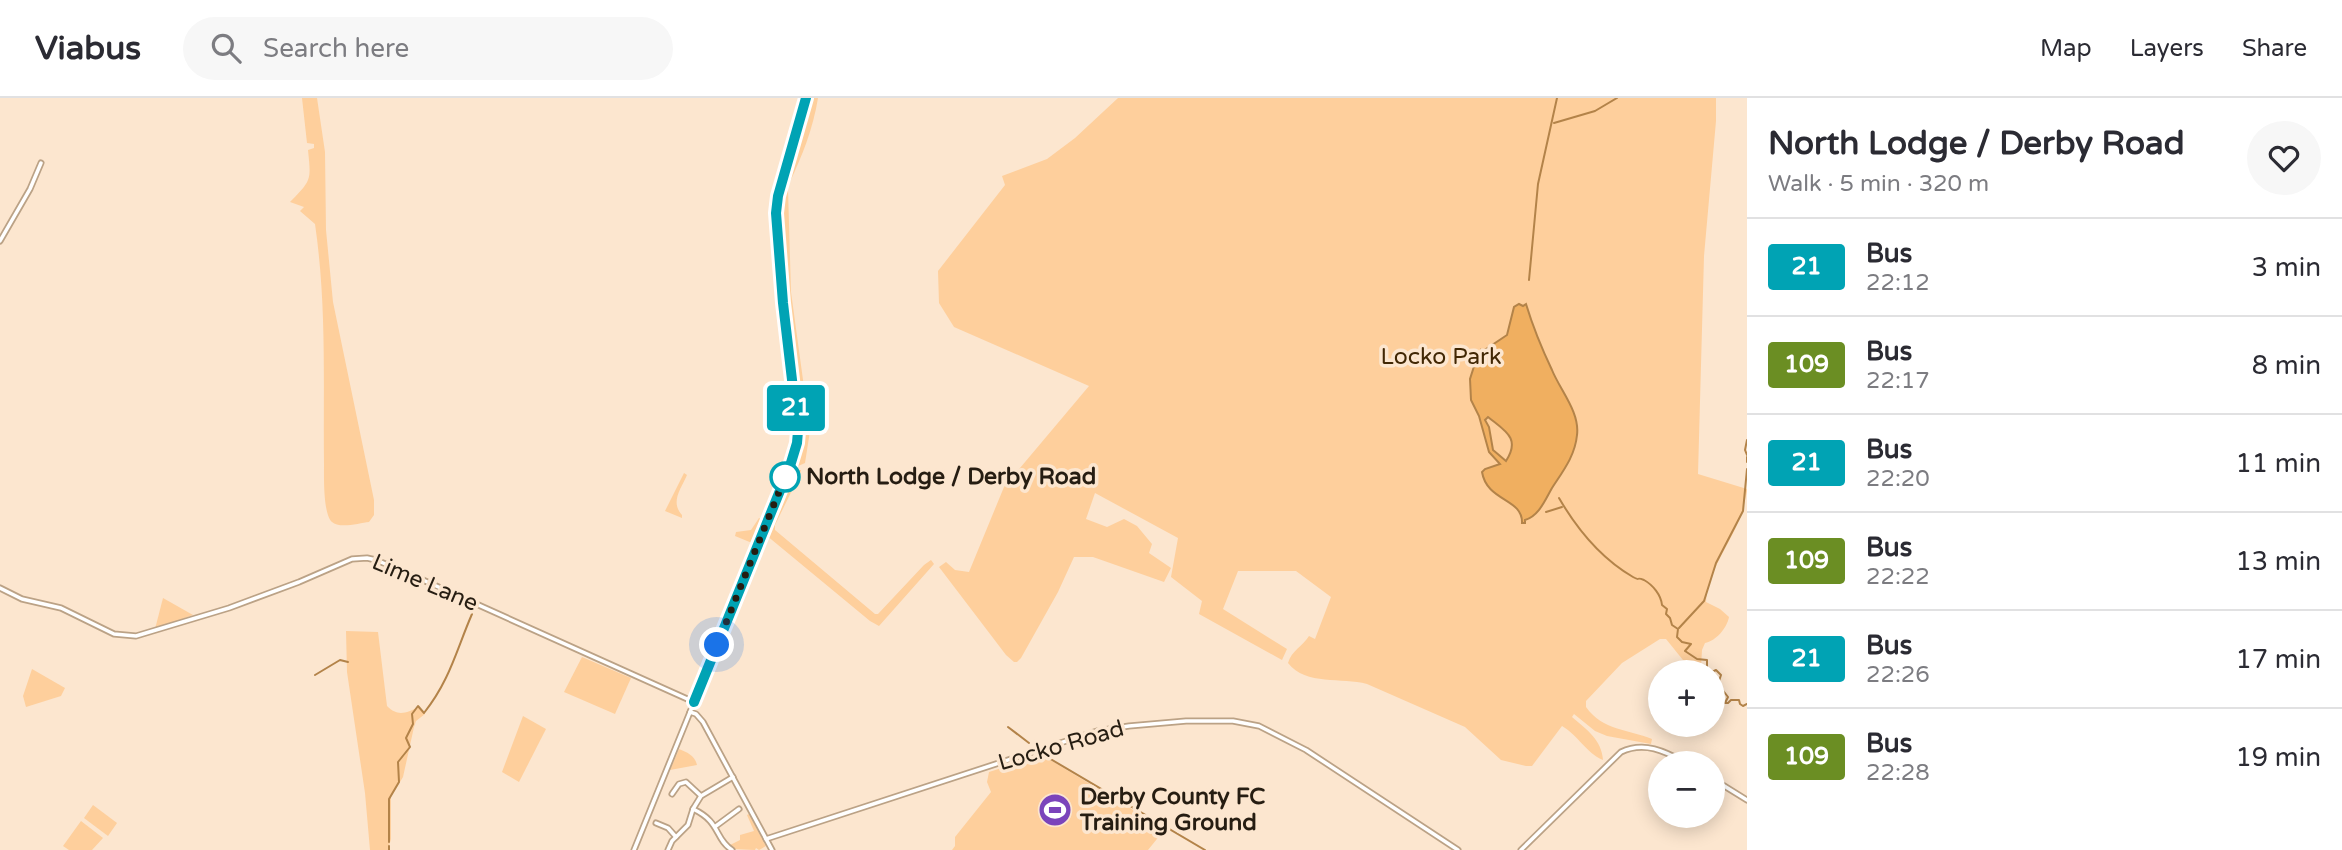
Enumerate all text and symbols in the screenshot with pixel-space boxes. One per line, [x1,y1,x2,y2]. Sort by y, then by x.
search box [183,17,673,80]
text: Viabus [35,29,141,68]
icon: search [207,29,245,67]
text: Search here [263,33,409,64]
text: Map [2040,34,2092,63]
text: Layers [2130,34,2204,63]
text: Share [2242,34,2307,63]
button: heart [2247,121,2321,195]
text: North Lodge / Derby Road [1768,124,2185,163]
text: Walk · 5 min · 320 m [1768,170,1989,198]
text: Bus [1866,238,1912,269]
text: 21 [1791,252,1822,281]
text: 3 min [2252,252,2321,283]
text: 22:12 [1866,269,1930,297]
text: Bus [1866,336,1912,367]
park label: Locko Park [1381,343,1501,371]
text: 109 [1784,350,1829,379]
text: 8 min [2252,350,2321,381]
text: 22:17 [1866,367,1930,395]
line badge: 21 [764,385,828,431]
text: 21 [781,393,811,422]
text: Bus [1866,434,1912,465]
text: 21 [1791,448,1822,477]
text: 11 min [2235,448,2321,479]
marker: North Lodge / Derby Road [770,462,800,492]
place label: North Lodge / Derby Road [806,463,1096,491]
text: 22:20 [1866,465,1930,493]
text: Bus [1866,532,1912,563]
text: 109 [1784,546,1829,575]
text: 13 min [2235,546,2321,577]
street label: Lime Lane [368,548,482,618]
text: 22:22 [1866,563,1930,591]
your location [699,627,734,662]
text: Bus [1866,630,1912,661]
text: 21 [1791,644,1822,673]
text: 17 min [2235,644,2321,675]
map controls [1648,660,1725,828]
button: + [1648,660,1725,737]
text: 22:26 [1866,661,1930,689]
street label: Locko Road [995,715,1127,777]
text: Bus [1866,728,1912,759]
text: 109 [1784,742,1829,771]
text: 19 min [2235,742,2321,773]
button: − [1648,751,1725,828]
text: 22:28 [1866,759,1930,787]
place label: Derby County FC Training Ground [1079,783,1265,837]
sports icon: Derby County FC Training Ground [1036,791,1074,829]

